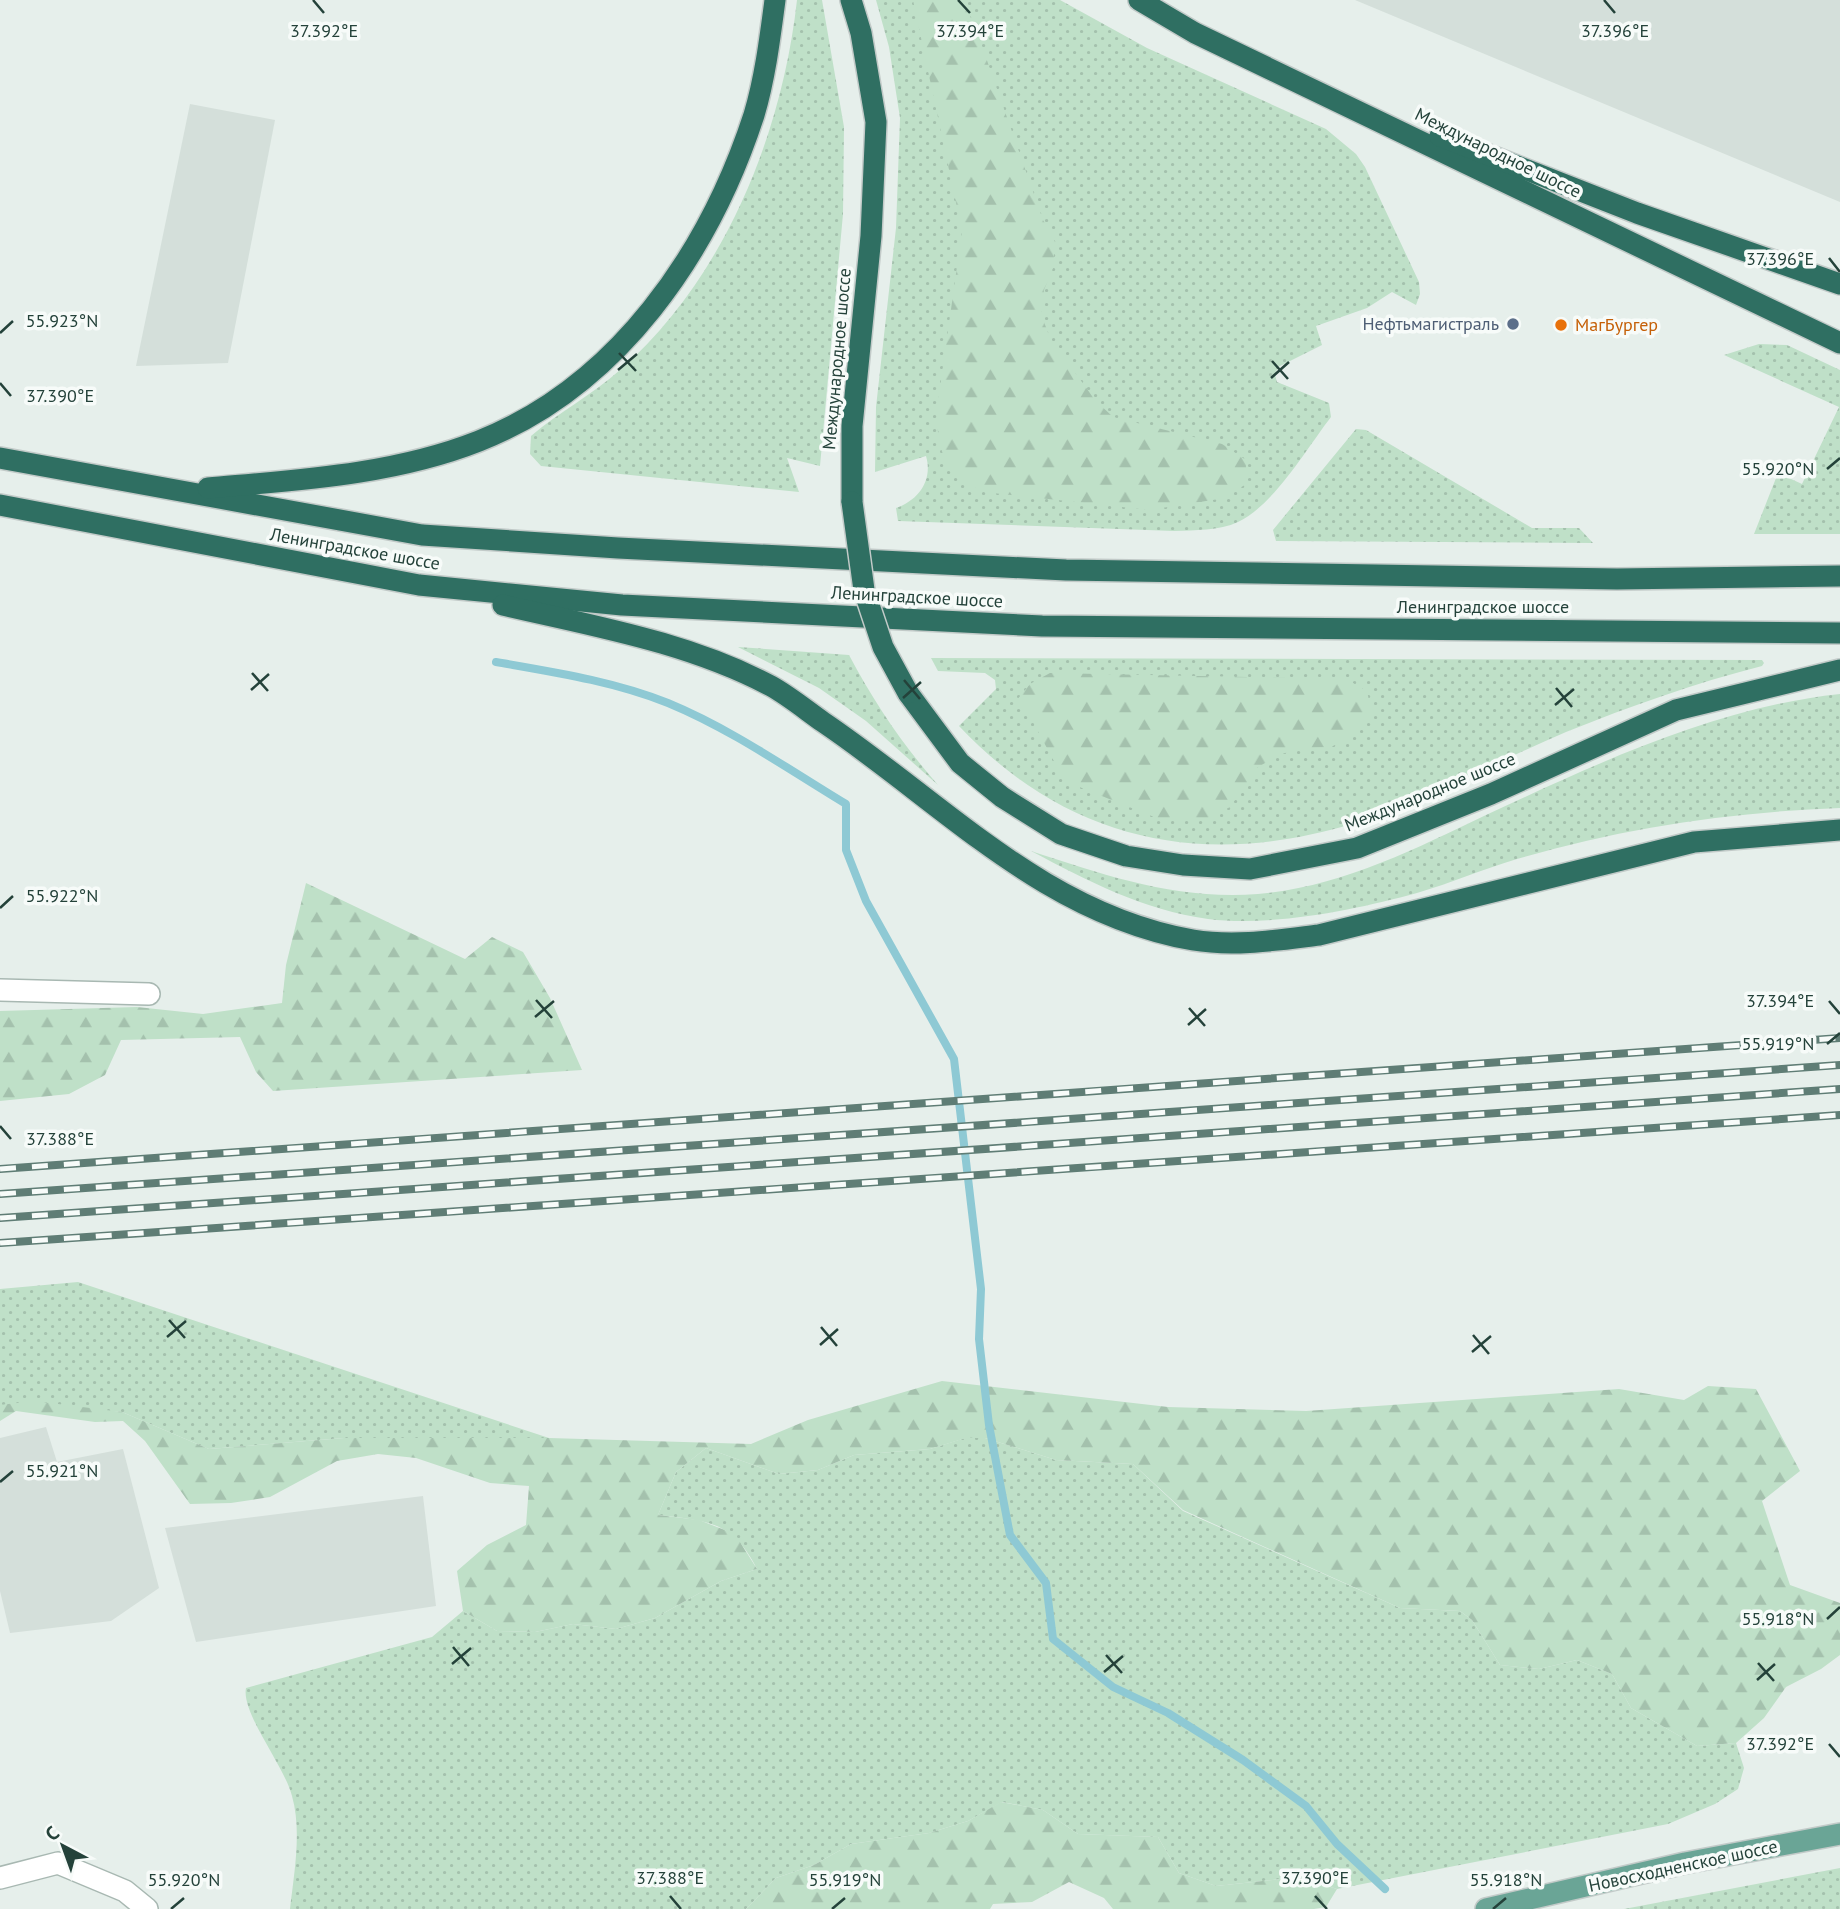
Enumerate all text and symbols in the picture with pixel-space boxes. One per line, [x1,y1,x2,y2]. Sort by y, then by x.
text: 37.392°E [290,19,358,42]
text: 37.394°E [936,19,1004,42]
text: 37.396°E [1581,19,1649,42]
street label: Международное шоссе [1411,102,1585,203]
text: 37.396°E [1746,247,1814,270]
street label: Международное шоссе [817,267,856,451]
text: 55.923°N [26,309,98,332]
place label: Нефтьмагистраль [1362,312,1499,335]
place label: МагБургер [1575,313,1658,336]
marker: Нефтьмагистраль [1505,316,1521,332]
marker: МагБургер [1553,317,1569,333]
text: 37.390°E [26,384,94,407]
text: 55.920°N [1742,457,1814,480]
street label: Ленинградское шоссе [267,522,442,575]
street label: Ленинградское шоссе [829,580,1004,612]
street label: Ленинградское шоссе [1396,595,1569,618]
street label: Международное шоссе [1341,747,1519,836]
text: 55.922°N [26,884,98,907]
text: 37.394°E [1746,989,1814,1012]
text: 55.919°N [1742,1032,1814,1055]
text: 37.388°E [26,1127,94,1150]
text: 55.921°N [26,1459,98,1482]
text: 55.918°N [1742,1607,1814,1630]
text: 37.392°E [1746,1732,1814,1755]
north arrow [28,1811,98,1881]
text: С [40,1820,64,1846]
street label: Новосходненское шоссе [1586,1834,1779,1897]
text: 37.388°E [636,1866,704,1889]
text: 37.390°E [1281,1866,1349,1889]
text: 55.920°N [148,1868,220,1891]
text: 55.919°N [809,1868,881,1891]
text: 55.918°N [1470,1868,1542,1891]

